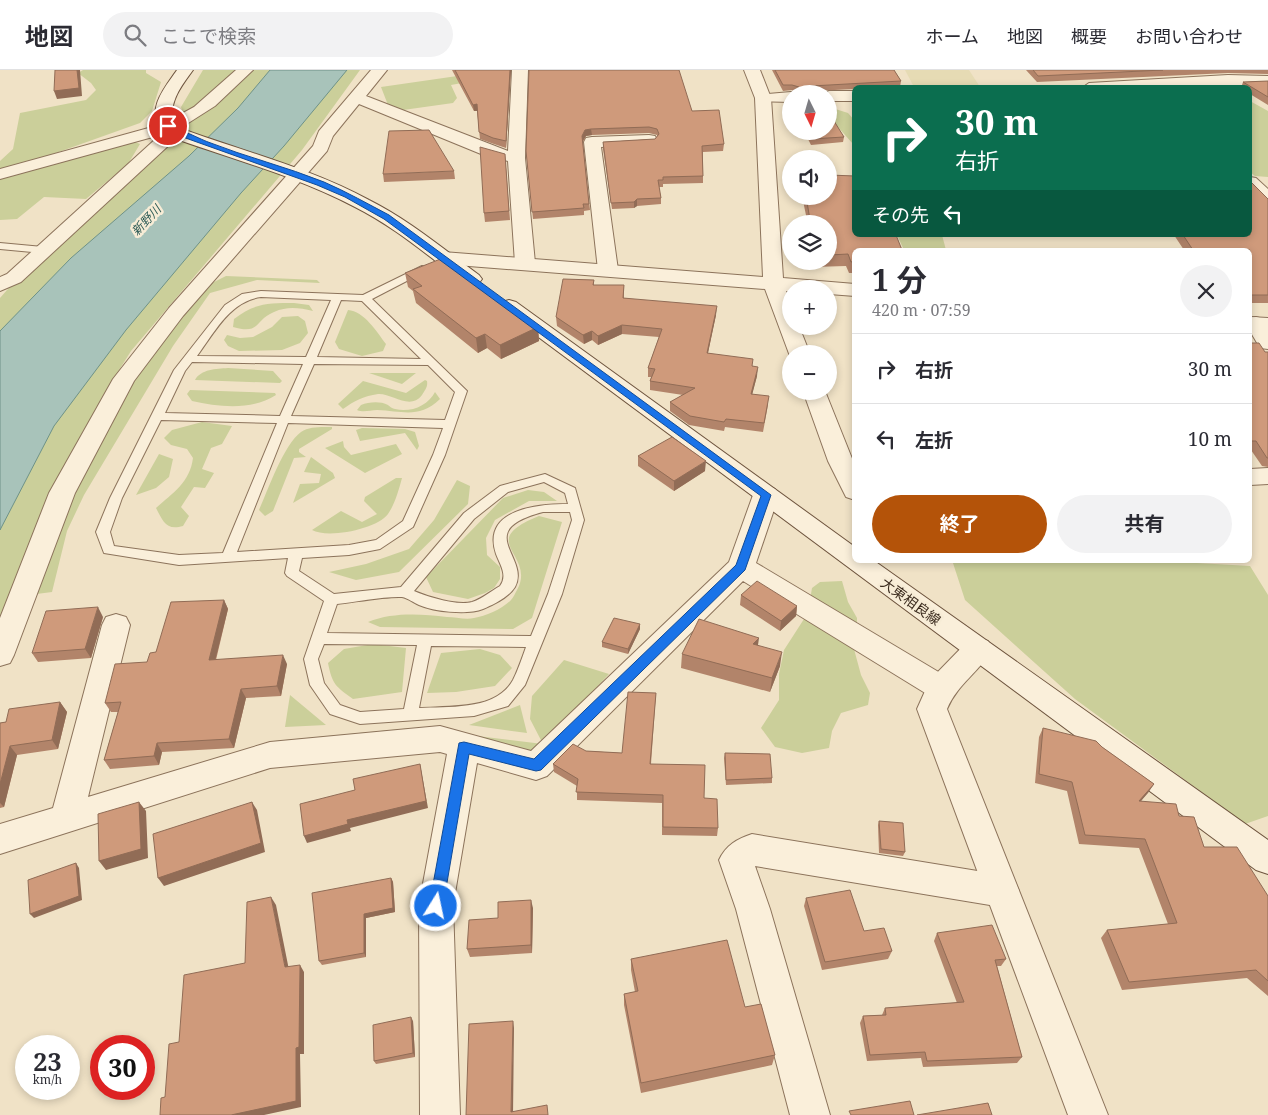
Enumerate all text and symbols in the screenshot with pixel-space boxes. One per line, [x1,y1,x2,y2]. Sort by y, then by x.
search box [103,12,453,57]
text: 地図 [25,19,73,52]
icon: search [121,21,149,49]
text: ここで検索 [161,23,256,49]
text: ホーム [926,24,979,48]
text: 地図 [1007,24,1043,48]
text: 概要 [1071,24,1107,48]
text: お問い合わせ [1135,24,1243,48]
north arrow [782,85,838,140]
map controls [782,85,837,400]
text: 30 m [955,98,1038,145]
pin [147,105,189,147]
icon: right [872,105,937,170]
icon: arrive [154,112,182,140]
text: 右折 [955,145,999,175]
button: sound [782,150,837,205]
water label: 新野川 [128,200,166,239]
icon: left [939,200,967,228]
text: その先 [872,202,929,228]
button: layers [782,215,837,270]
text: 1 分 [872,259,927,300]
button: close [1180,265,1232,317]
button: + [782,280,837,335]
text: 420 m · 07:59 [872,299,971,321]
button: − [782,345,837,400]
icon: right [872,355,900,383]
text: 30 m [1188,356,1232,382]
text: 右折 [915,357,953,383]
icon: left [872,425,900,453]
text: 10 m [1188,426,1232,452]
text: 左折 [915,427,953,453]
button: 終了 [872,495,1047,553]
button: 共有 [1057,495,1232,553]
street label: 大東相良線 [877,573,945,629]
position arrow [409,879,461,931]
speed limit sign: 30 [90,1035,155,1100]
text: 23 [33,1044,62,1078]
text: km/h [33,1071,62,1088]

